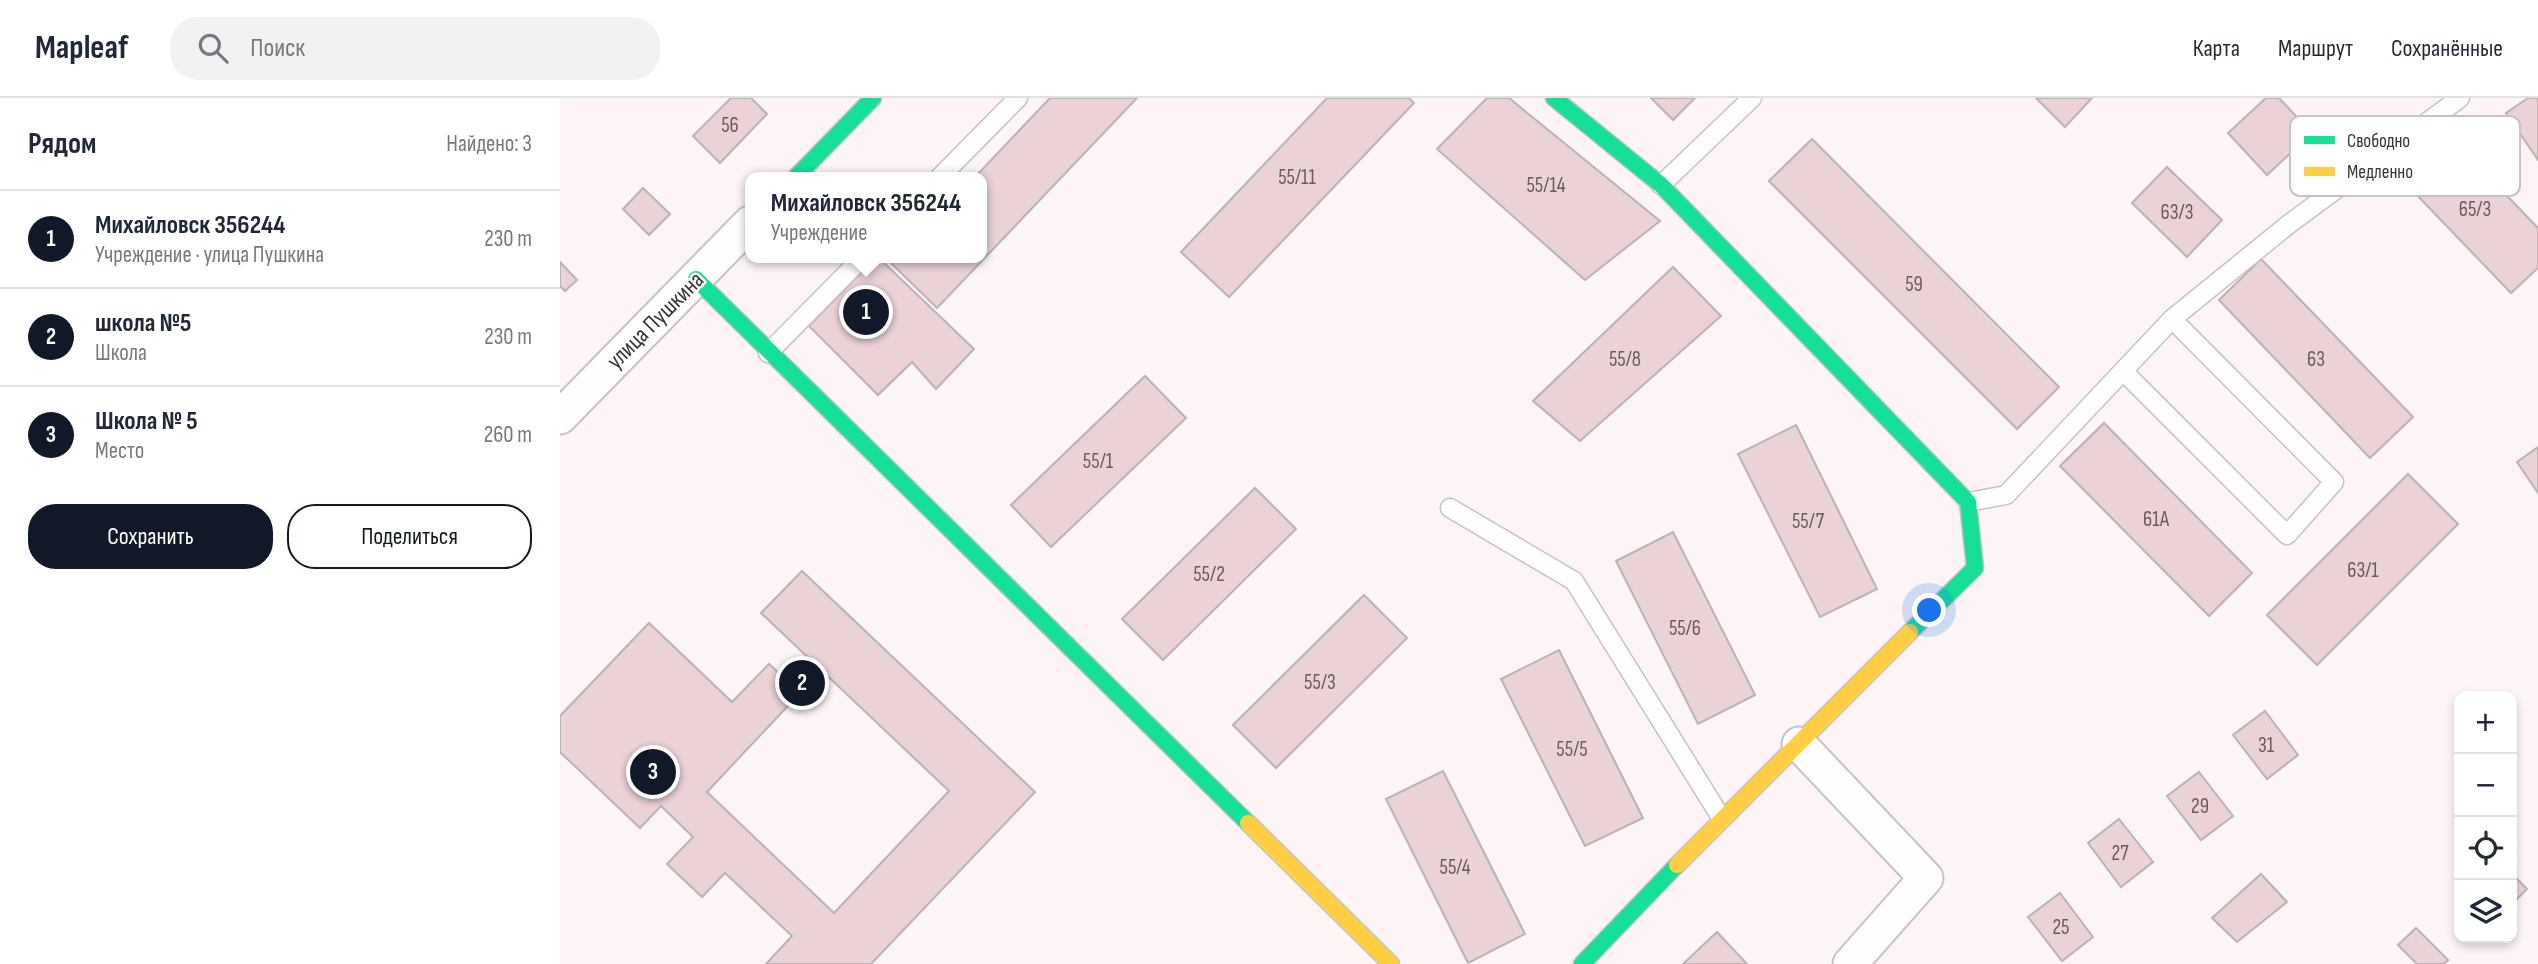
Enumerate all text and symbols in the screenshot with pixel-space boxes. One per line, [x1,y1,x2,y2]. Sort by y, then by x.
search box [170,17,660,80]
text: Mapleaf [35,28,128,68]
icon: search [194,29,232,67]
text: Поиск [250,33,305,64]
text: Карта [2193,34,2240,63]
text: Маршрут [2278,34,2353,63]
text: Сохранённые [2391,34,2503,63]
house number: 56 [721,113,739,138]
legend [2290,116,2520,196]
text: Рядом [28,126,96,162]
text: Найдено: 3 [446,130,532,158]
text: Свободно [2347,130,2410,153]
text: Медленно [2347,161,2413,184]
house number: 55/11 [1278,165,1316,190]
popup [745,172,987,263]
house number: 55/14 [1526,173,1566,198]
text: Михайловск 356244 [771,188,961,219]
house number: 65/3 [2459,197,2491,222]
house number: 63/3 [2161,200,2193,225]
text: Михайловск 356244 [95,210,285,241]
text: Учреждение [771,219,867,247]
text: 1 [46,225,56,253]
text: 230 m [484,225,532,253]
text: Учреждение · улица Пушкина [95,241,324,269]
street label: улица Пушкина [601,266,710,375]
house number: 59 [1905,272,1923,297]
pin: 1 [843,286,889,338]
text: школа №5 [95,308,191,339]
text: 2 [46,323,56,351]
text: 230 m [484,323,532,351]
text: Школа [95,339,147,367]
house number: 55/8 [1609,347,1641,372]
house number: 63 [2307,347,2325,372]
text: Школа № 5 [95,406,198,437]
text: 3 [46,421,56,449]
text: 260 m [484,421,532,449]
text: Место [95,437,144,465]
house number: 55/1 [1083,449,1114,474]
button: Сохранить [28,504,273,569]
button: Поделиться [287,504,532,569]
house number: 61А [2143,507,2170,532]
house number: 55/7 [1792,509,1825,534]
house number: 63/1 [2347,558,2379,583]
house number: 55/2 [1193,562,1225,587]
your location [1912,593,1946,627]
house number: 55/6 [1669,616,1701,641]
pin: 2 [779,657,825,709]
house number: 55/3 [1304,670,1336,695]
map controls [2454,691,2517,943]
button: + [2454,691,2517,754]
house number: 31 [2258,733,2275,758]
house number: 55/5 [1556,737,1588,762]
pin: 3 [630,746,676,798]
button: − [2454,754,2517,817]
house number: 29 [2191,794,2209,819]
button: locate [2454,817,2517,880]
house number: 27 [2111,841,2129,866]
house number: 55/4 [1440,855,1471,880]
button: layers [2454,880,2517,943]
house number: 25 [2052,915,2070,940]

